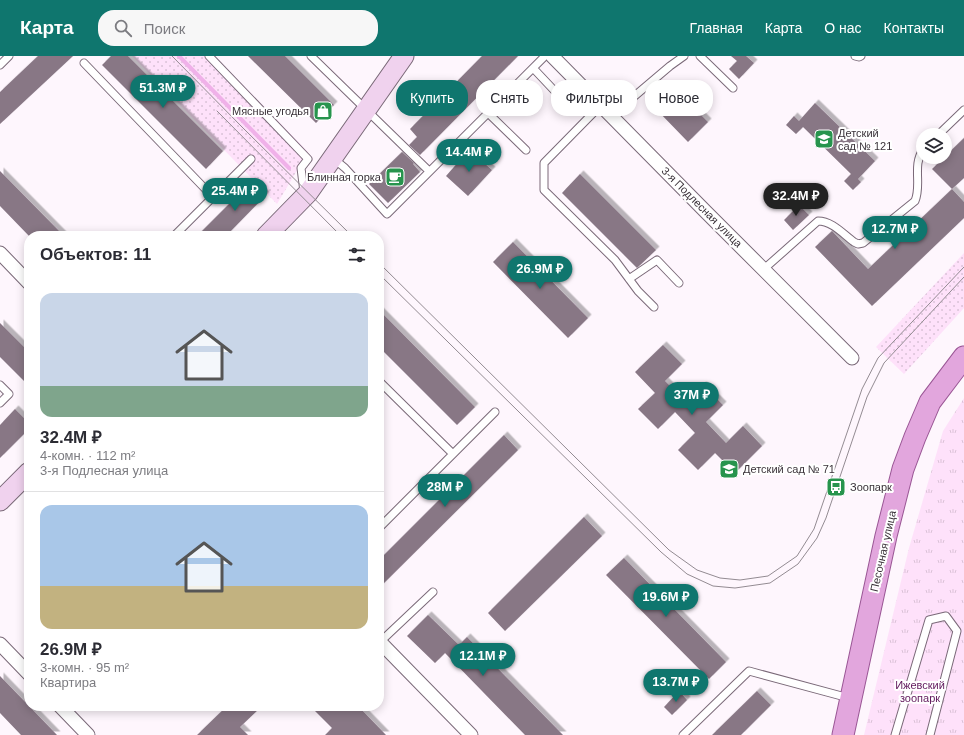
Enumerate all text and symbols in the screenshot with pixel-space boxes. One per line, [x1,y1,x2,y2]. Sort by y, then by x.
search box [98,10,378,46]
text: Карта [20,17,74,38]
icon: search [112,17,134,39]
text: Поиск [144,20,185,37]
text: Главная [689,20,743,36]
text: Карта [765,20,802,36]
text: О нас [824,20,862,36]
text: Контакты [884,20,944,36]
pin: 51.3M ₽ [126,75,200,109]
text: 51.3M ₽ [139,80,187,95]
chip: Купить [396,80,468,116]
chip: Снять [476,80,543,116]
chip: Фильтры [551,80,637,116]
chip: Новое [645,80,713,116]
shop icon: Мясные угодья [312,100,334,122]
place label: Мясные угодья [232,105,309,117]
place label: Детский сад № 121 [838,127,892,152]
school or university icon: Детский сад № 121 [813,128,835,150]
map controls [916,128,952,164]
button: layers [916,128,952,164]
pin: 14.4M ₽ [432,139,506,173]
text: 14.4M ₽ [445,144,493,159]
street label: 3-я Подлесная улица [659,164,745,250]
cafe icon: Блинная горка [384,166,406,188]
place label: Блинная горка [307,171,382,183]
pin: 25.4M ₽ [198,178,272,212]
text: 25.4M ₽ [211,183,259,198]
pin: 32.4M ₽ [759,183,833,217]
text: 32.4M ₽ [772,188,820,203]
pin: 12.7M ₽ [858,216,932,250]
text: 12.7M ₽ [871,221,919,236]
icon: filters [346,244,368,266]
text: Объектов: 11 [40,245,151,264]
pin: 26.9M ₽ [503,256,577,290]
text: 26.9M ₽ [516,261,564,276]
icon: home [168,319,240,391]
pin: 37M ₽ [664,382,720,416]
text: 37M ₽ [674,387,710,402]
text: 32.4M ₽ [40,428,102,447]
text: 4-комн. · 112 m² [40,448,135,463]
school or university icon: Детский сад № 71 [718,458,740,480]
text: 3-я Подлесная улица [40,463,168,478]
place label: Детский сад № 71 [743,463,835,475]
pin: 28M ₽ [417,474,473,508]
bus stop icon: Зоопарк [825,476,847,498]
text: 28M ₽ [427,479,463,494]
place label: Зоопарк [850,481,892,493]
street label: Песочная улица [868,509,898,593]
icon: home [168,531,240,603]
pin: 19.6M ₽ [629,584,703,618]
text: 19.6M ₽ [642,589,690,604]
text: 26.9M ₽ [40,640,102,659]
pin: 12.1M ₽ [446,643,520,677]
text: 12.1M ₽ [459,648,507,663]
text: 3-комн. · 95 m² [40,660,129,675]
pin: 13.7M ₽ [639,669,713,703]
text: 13.7M ₽ [652,674,700,689]
text: Квартира [40,675,96,690]
park label: Ижевский зоопарк [895,679,945,704]

